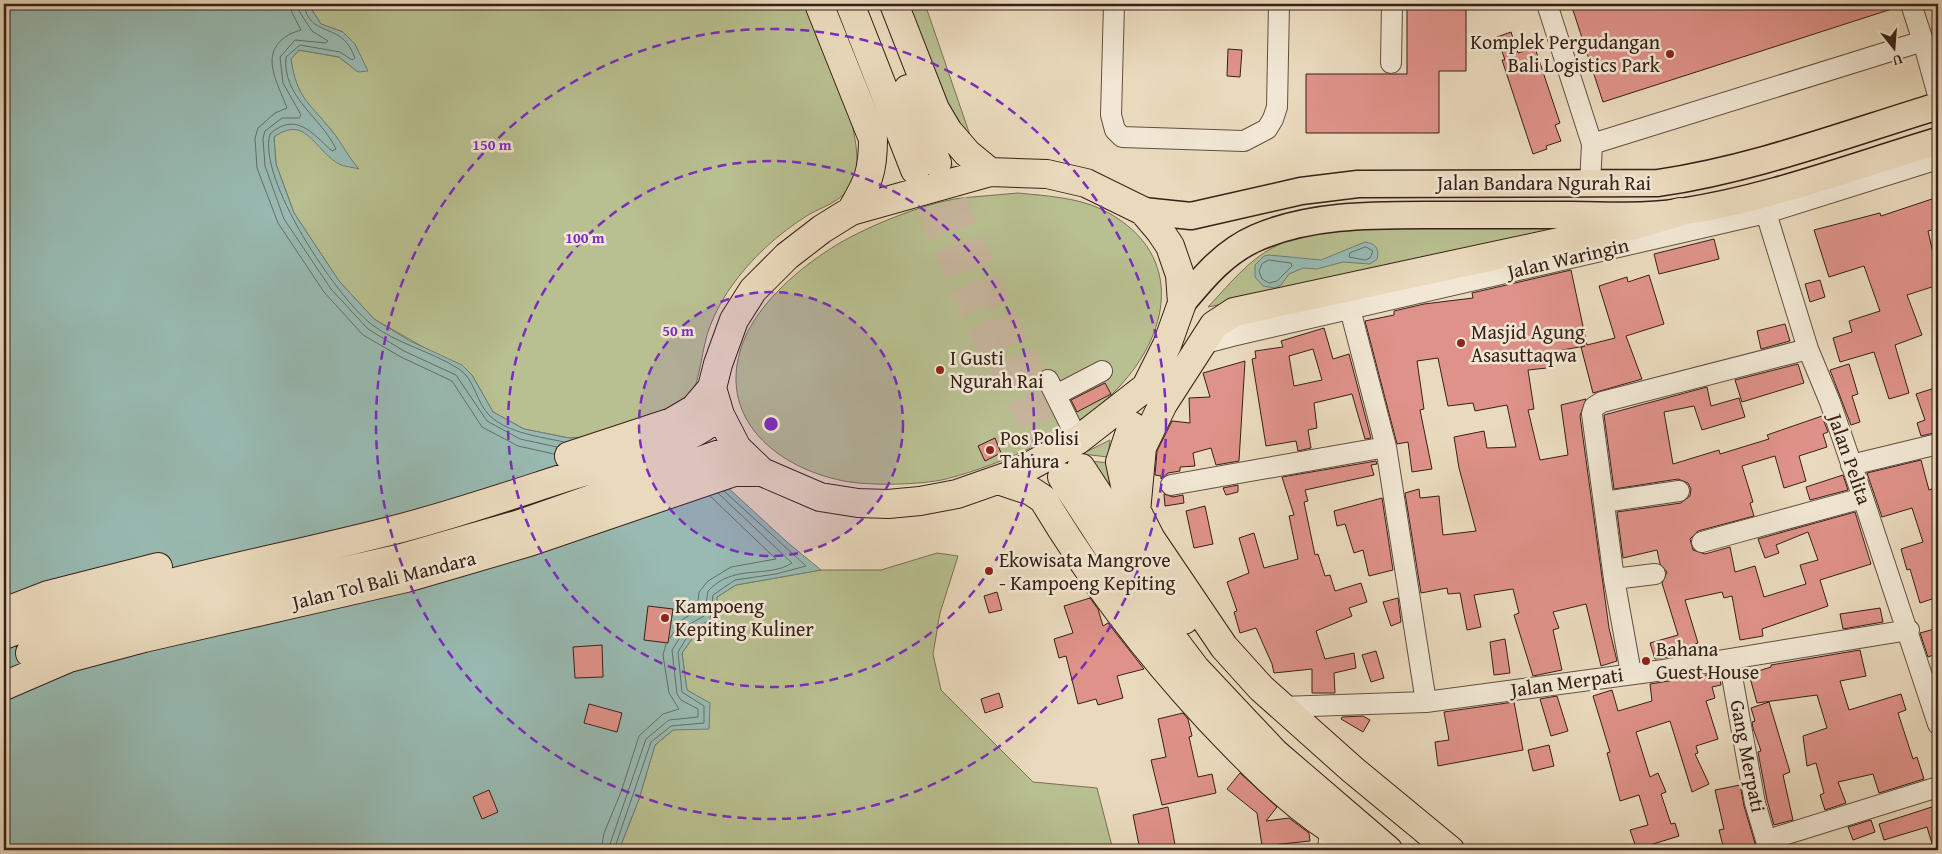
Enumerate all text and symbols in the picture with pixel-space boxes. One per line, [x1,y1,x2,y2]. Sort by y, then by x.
north arrow [1870,22,1920,72]
place label: Komplek Pergudangan Bali Logistics Park [1470,27,1661,79]
marker: Komplek Pergudangan Bali Logistics Park [1664,48,1676,60]
text: U [1890,49,1905,72]
text: 150 m [472,134,512,155]
street label: Jalan Bandara Ngurah Rai [1434,168,1651,197]
text: 100 m [565,227,605,248]
street label: Jalan Waringin [1501,229,1632,286]
place label: Masjid Agung Asasuttaqwa [1471,317,1585,369]
text: 50 m [662,320,694,341]
marker: Masjid Agung Asasuttaqwa [1455,337,1467,349]
place label: I Gusti Ngurah Rai [950,343,1044,395]
marker: I Gusti Ngurah Rai [934,364,946,376]
street label: Jalan Pelita [1820,407,1880,509]
centre of rings [762,415,780,433]
place label: Pos Polisi Tahura [1000,423,1079,475]
marker: Pos Polisi Tahura [984,444,996,456]
street label: Jalan Tol Bali Mandara [286,543,479,617]
place label: Ekowisata Mangrove - Kampoeng Kepiting [999,545,1175,597]
marker: Ekowisata Mangrove - Kampoeng Kepiting [983,565,995,577]
place label: Kampoeng Kepiting Kuliner [675,591,814,643]
marker: Kampoeng Kepiting Kuliner [659,612,671,624]
place label: Bahana Guest House [1656,634,1759,686]
marker: Bahana Guest House [1640,655,1652,667]
street label: Jalan Merpati [1506,659,1625,704]
street label: Gang Merpati [1723,697,1774,815]

